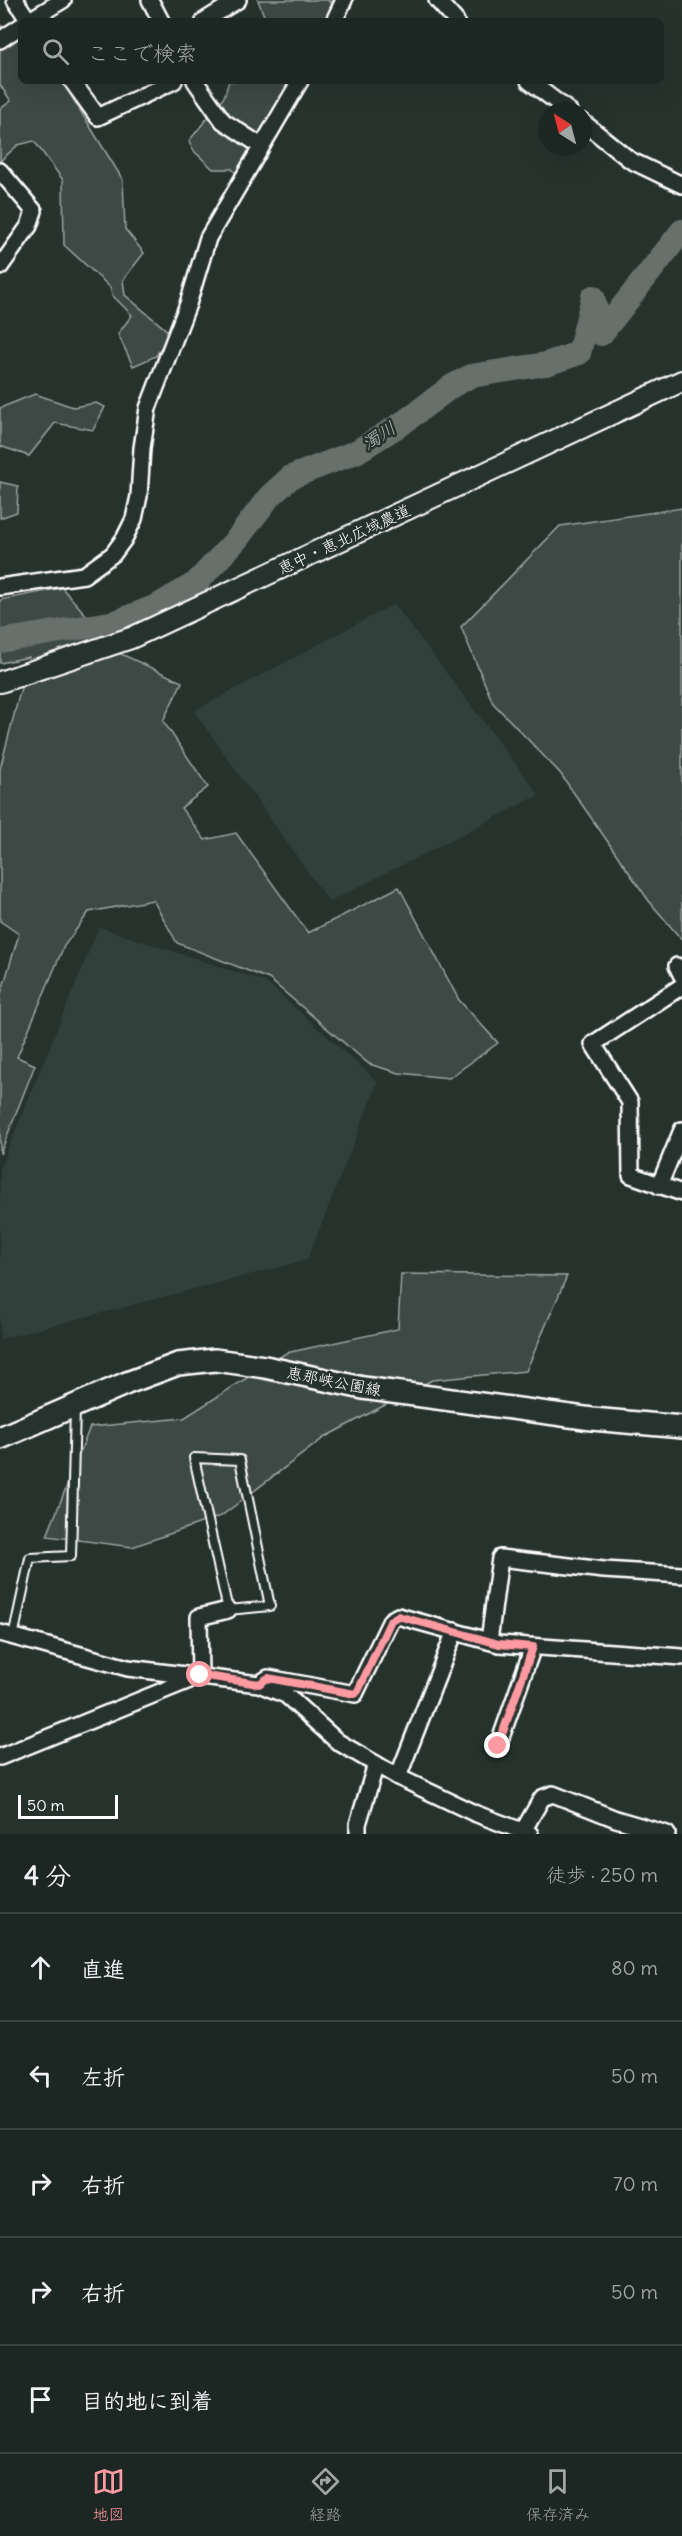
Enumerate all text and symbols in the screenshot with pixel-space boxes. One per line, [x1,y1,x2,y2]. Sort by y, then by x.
search box [18,18,664,84]
icon: search [39,35,72,68]
text: ここで検索 [87,39,197,67]
north arrow [538,102,592,156]
water label: 濁川 [357,416,400,455]
street label: 恵中・恵北広域農道 [275,500,413,578]
street label: 恵那峡公園線 [285,1362,383,1400]
route start [186,1661,212,1687]
route end [484,1732,510,1758]
scale bar [18,1792,118,1820]
text: 50 m [27,1795,65,1815]
text: 4 分 [24,1859,71,1892]
text: 徒歩 · 250 m [546,1862,658,1887]
icon: ahead [24,1951,57,1984]
text: 直進 [81,1955,125,1983]
text: 80 m [611,1955,658,1980]
icon: left [24,2059,57,2092]
text: 左折 [81,2063,125,2091]
text: 50 m [611,2063,658,2088]
icon: right [24,2167,57,2200]
text: 右折 [81,2171,125,2199]
text: 70 m [613,2171,658,2196]
icon: right [24,2275,57,2308]
text: 右折 [81,2279,125,2307]
text: 50 m [611,2279,658,2304]
icon: arrive [24,2383,57,2416]
text: 目的地に到着 [81,2387,213,2415]
tab: 地図 [92,2465,125,2525]
tab: 経路 [309,2465,342,2525]
tab: 保存済み [526,2465,590,2525]

